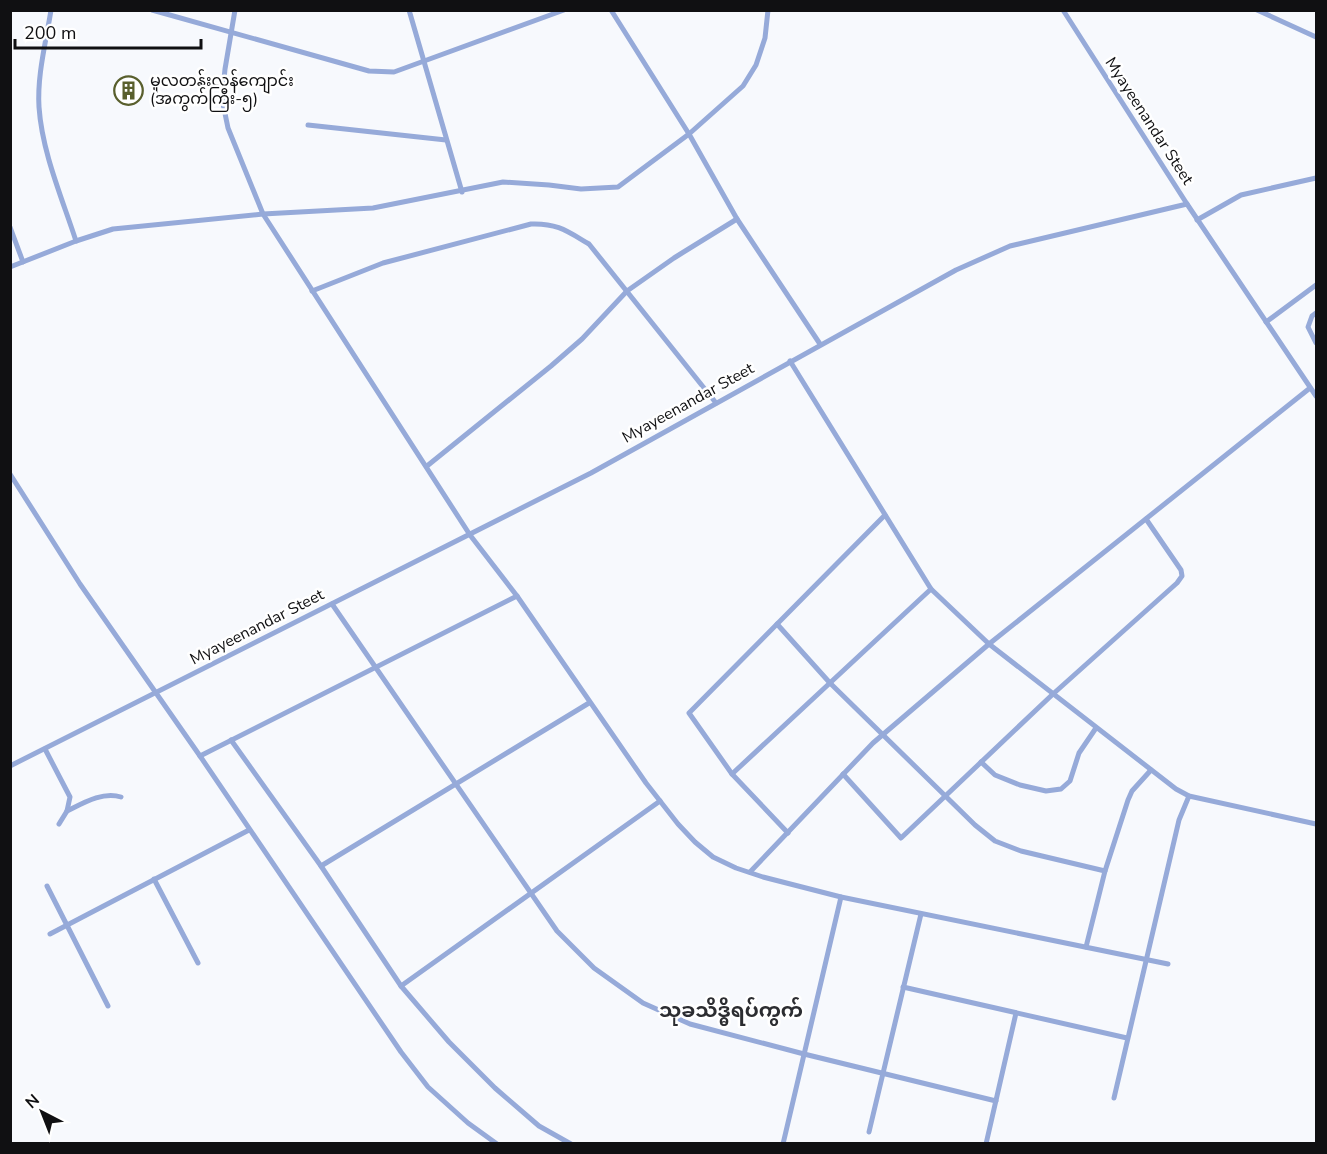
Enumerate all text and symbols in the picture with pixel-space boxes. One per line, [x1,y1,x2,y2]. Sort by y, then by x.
scale bar [15,12,201,50]
text: 200 m [24,21,76,45]
street label: Myayeenandar Steet [1100,53,1199,189]
place label: မူလတန်းလွန်ကျောင်း (အကွက်ကြီး-၅) [150,69,294,112]
building icon: မူလတန်းလွန်ကျောင်း (အကွက်ကြီး-၅) [113,74,145,106]
street label: Myayeenandar Steet [618,357,758,448]
street label: Myayeenandar Steet [186,584,328,670]
district label: သုခသိဒ္ဓိရပ်ကွက် [659,997,803,1026]
north arrow [12,1082,72,1142]
text: N [21,1089,44,1114]

